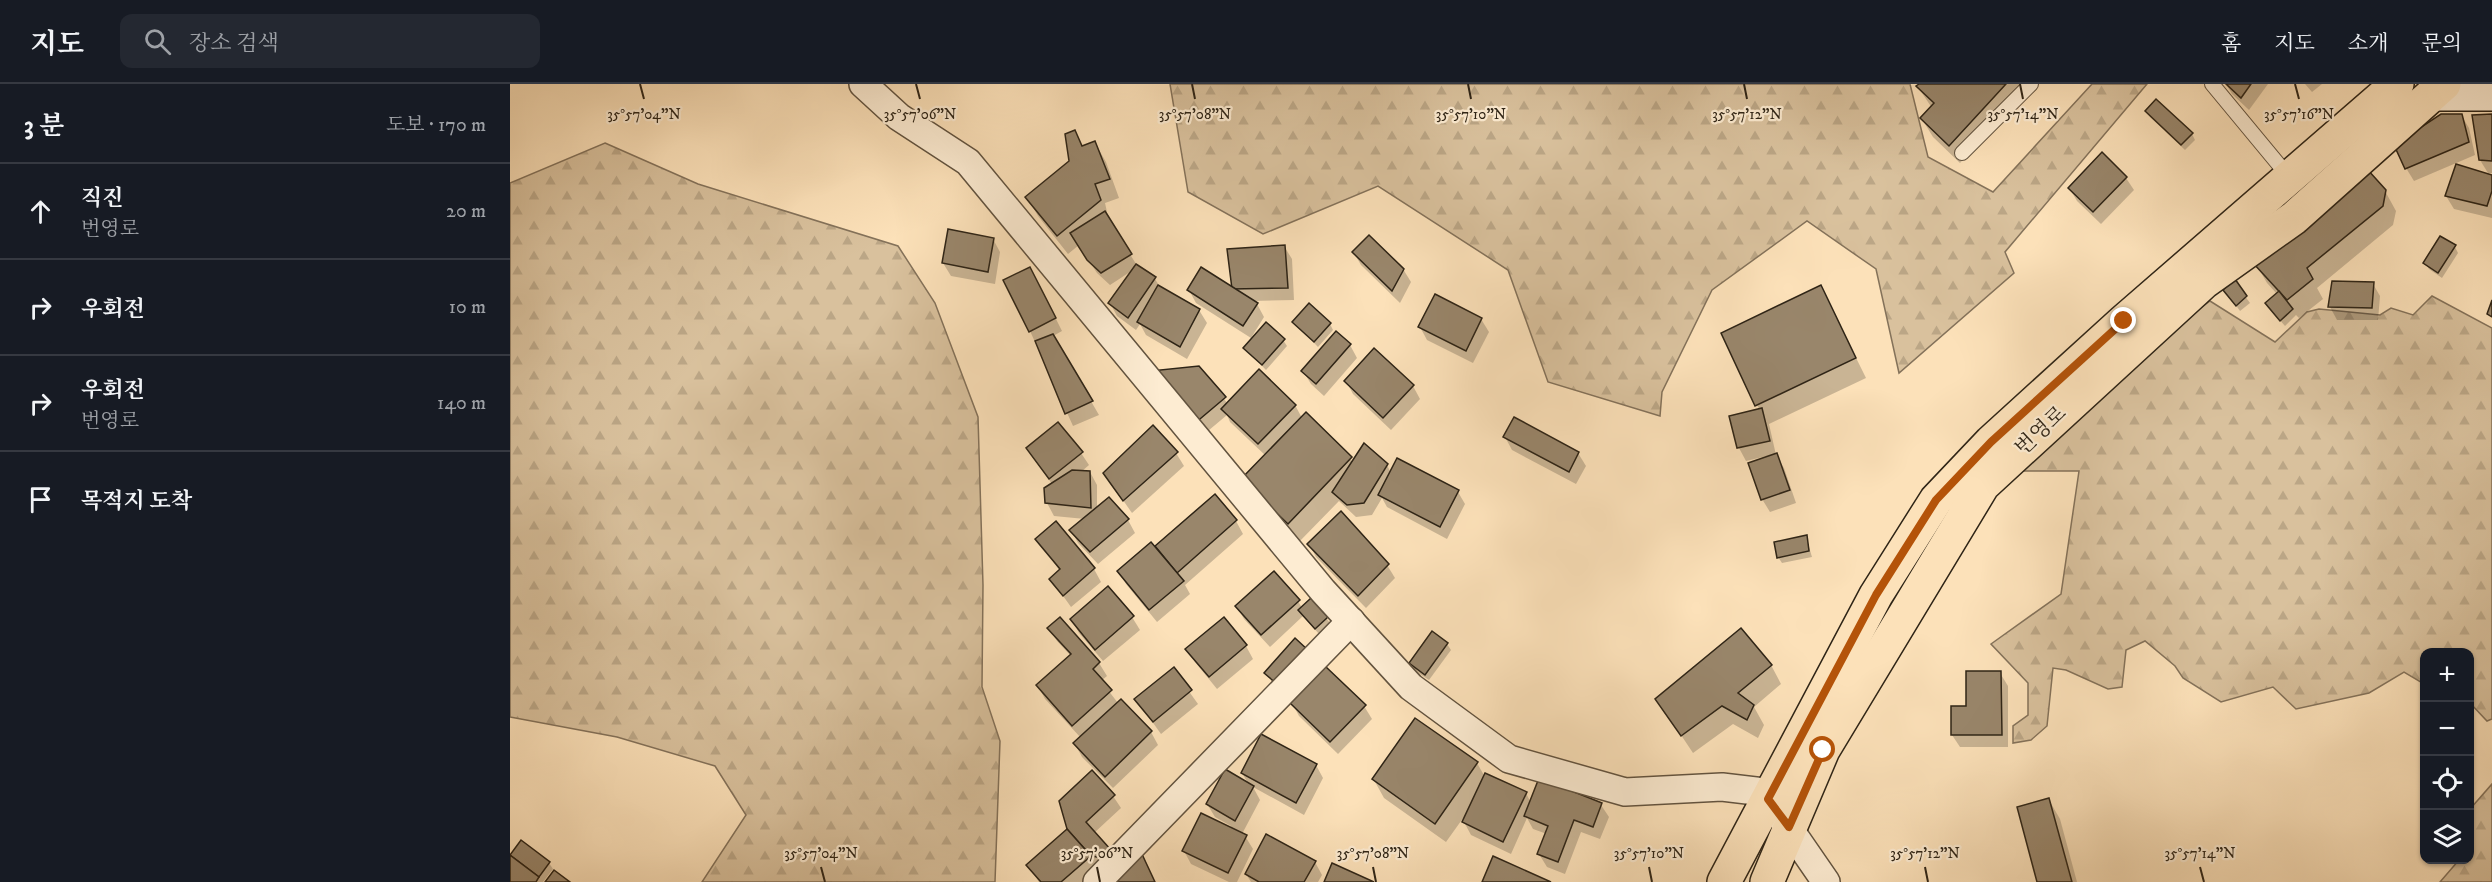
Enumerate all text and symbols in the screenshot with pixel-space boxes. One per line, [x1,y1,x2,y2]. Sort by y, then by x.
search box [120,14,540,68]
icon: search [141,25,174,58]
text: 지도 [30,27,84,62]
text: 장소 검색 [189,30,279,57]
text: 홈 [2221,31,2241,57]
text: 지도 [2274,31,2315,57]
text: 소개 [2348,31,2388,57]
text: 문의 [2421,31,2462,57]
text: 35°57'04"N [607,105,681,124]
text: 35°57'06"N [884,105,956,124]
text: 35°57'08"N [1159,105,1231,124]
text: 35°57'10"N [1436,105,1506,124]
text: 35°57'12"N [1712,105,1782,124]
text: 35°57'14"N [1988,105,2058,124]
text: 35°57'16"N [2264,105,2334,124]
text: 3 분 [24,110,64,143]
text: 도보 · 170 m [386,113,486,138]
text: 직진 [81,185,124,212]
icon: ahead [24,195,57,228]
text: 20 m [446,199,486,224]
text: 번영로 [81,217,139,242]
icon: right [24,291,57,324]
text: 10 m [449,295,486,320]
text: 우회전 [81,296,145,323]
route end [2110,307,2136,333]
text: 우회전 [81,377,145,404]
icon: right [24,387,57,420]
text: 140 m [437,391,486,416]
street label: 번영로 [2010,401,2072,461]
text: 번영로 [81,409,139,434]
icon: arrive [24,483,57,516]
text: 목적지 도착 [81,488,192,515]
map controls [2420,648,2474,864]
button: + [2420,648,2474,702]
button: − [2420,702,2474,756]
route start [1809,736,1835,762]
button: locate [2420,756,2474,810]
button: layers [2420,810,2474,864]
text: 35°57'04"N [784,844,858,863]
text: 35°57'06"N [1061,844,1133,863]
text: 35°57'08"N [1337,844,1409,863]
text: 35°57'10"N [1614,844,1684,863]
text: 35°57'12"N [1890,844,1960,863]
text: 35°57'14"N [2165,844,2235,863]

